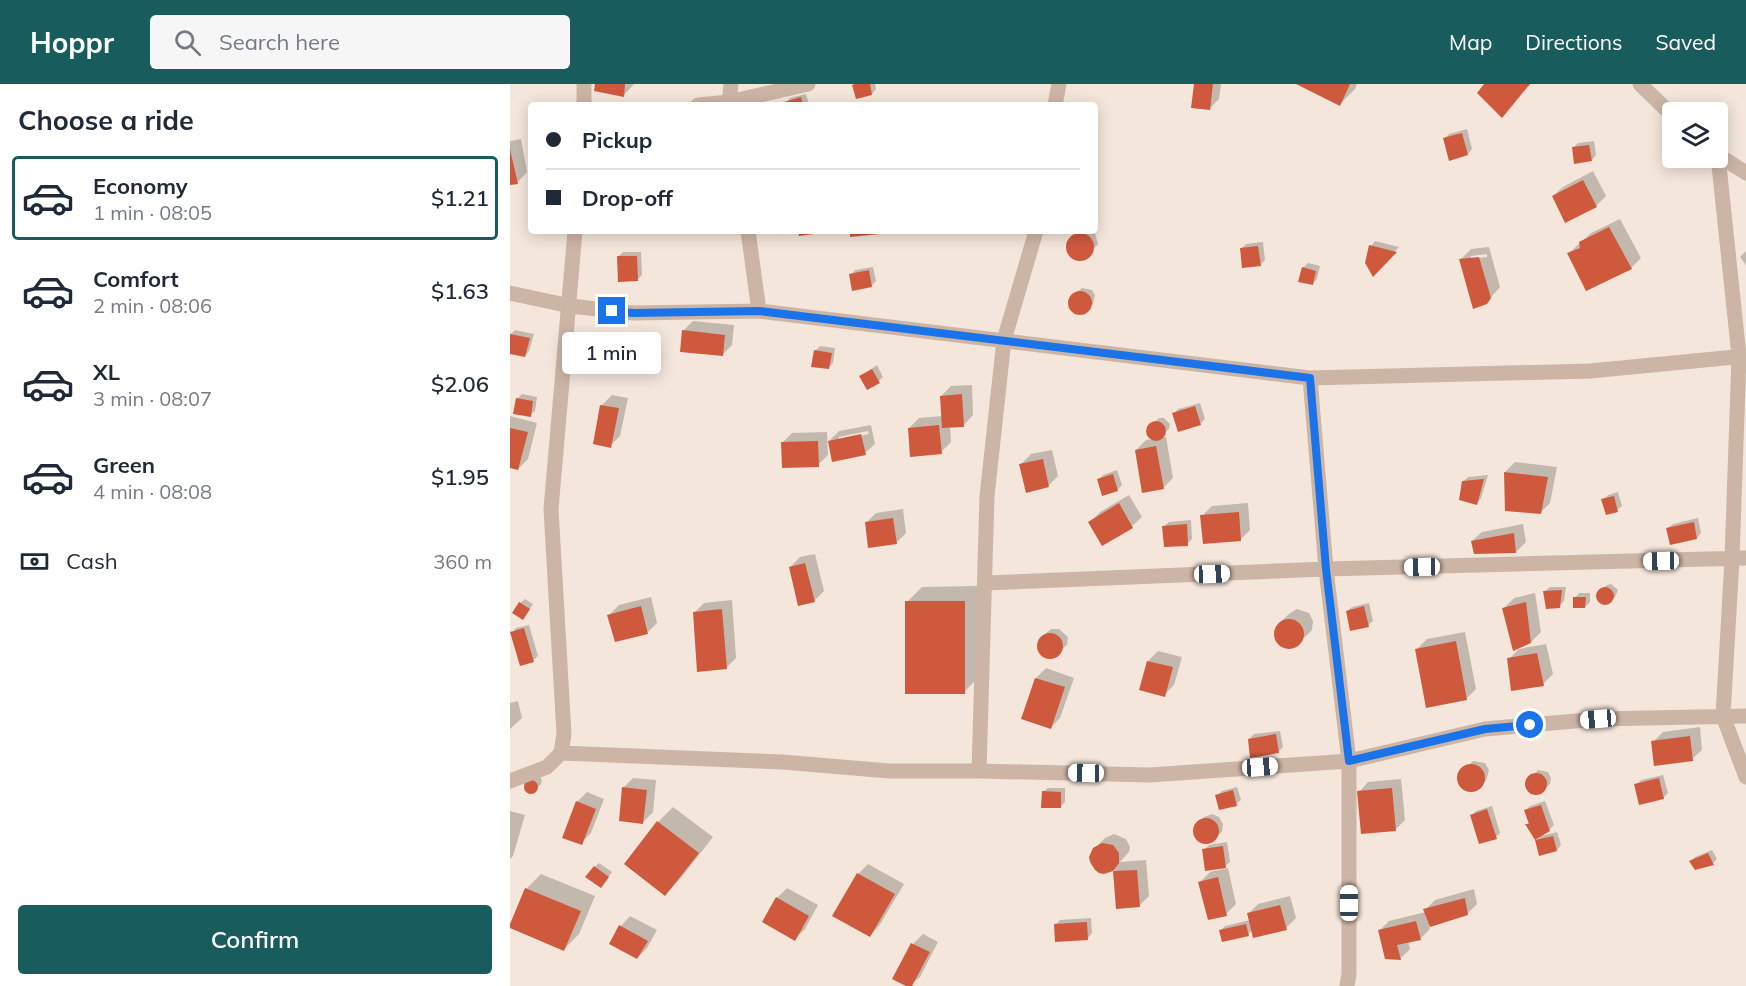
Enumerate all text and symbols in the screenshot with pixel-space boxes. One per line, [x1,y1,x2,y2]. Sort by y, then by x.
search box [150,15,570,69]
text: Hoppr [30,25,114,60]
icon: search [171,26,204,59]
text: Search here [219,28,340,56]
text: Map [1449,29,1492,55]
text: Directions [1525,29,1622,55]
text: Saved [1655,29,1716,55]
map controls [1662,102,1728,168]
button: layers [1662,102,1728,168]
text: Choose a ride [18,103,194,137]
text: Pickup [582,126,652,154]
icon: car [21,171,75,225]
text: Economy [93,172,188,200]
text: $1.21 [431,184,489,212]
text: Drop-off [582,184,673,212]
text: 1 min · 08:05 [93,200,212,225]
icon: car [21,264,75,318]
text: Comfort [93,265,179,293]
text: $1.63 [431,277,489,305]
text: 2 min · 08:06 [93,293,212,318]
route end [598,297,625,324]
callout: 1 min [562,332,662,374]
text: 1 min [586,340,637,365]
icon: car [21,357,75,411]
text: XL [93,358,120,386]
text: $2.06 [431,370,489,398]
text: 3 min · 08:07 [93,386,212,411]
icon: car [21,450,75,504]
text: Green [93,451,155,479]
text: $1.95 [431,463,489,491]
text: 4 min · 08:08 [93,479,212,504]
icon: cash [18,545,51,578]
text: Cash [66,547,118,575]
text: 360 m [433,549,492,574]
car [1643,552,1679,570]
car [1404,558,1440,576]
car [1194,564,1230,584]
car [1579,708,1617,730]
route start [1516,711,1543,738]
car [1241,757,1279,777]
car [1068,764,1104,782]
car [1340,885,1358,921]
button: Confirm [18,905,492,974]

